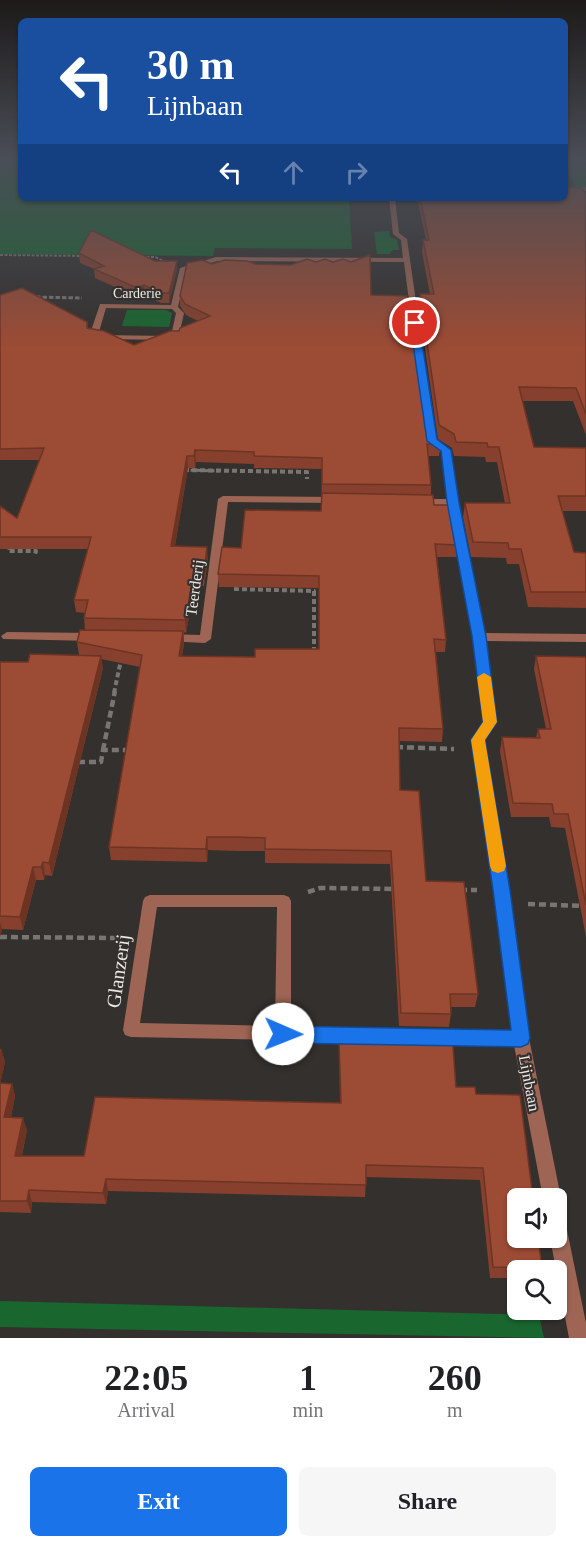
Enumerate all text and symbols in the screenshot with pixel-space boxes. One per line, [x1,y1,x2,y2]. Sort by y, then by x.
icon: left [48,42,126,120]
text: 30 m [147,42,235,88]
text: Lijnbaan [147,91,243,121]
icon: left [214,156,247,189]
icon: ahead [277,156,310,189]
icon: right [340,156,373,189]
street label: Carderie [113,286,161,301]
pin [389,297,440,348]
icon: arrive [398,306,431,339]
street label: Teerderij [182,558,208,618]
street label: Glanzerij [102,933,135,1010]
position arrow [251,1002,315,1066]
street label: Lijnbaan [515,1054,543,1113]
map controls [507,1188,567,1320]
button: sound [507,1188,567,1248]
button: search [507,1260,567,1320]
text: 22:05 [104,1358,188,1398]
text: 1 [299,1358,317,1398]
text: 260 [428,1358,482,1398]
text: Arrival [117,1399,175,1421]
text: min [292,1399,324,1421]
text: m [447,1399,463,1421]
button: Exit [30,1467,287,1536]
button: Share [299,1467,556,1536]

